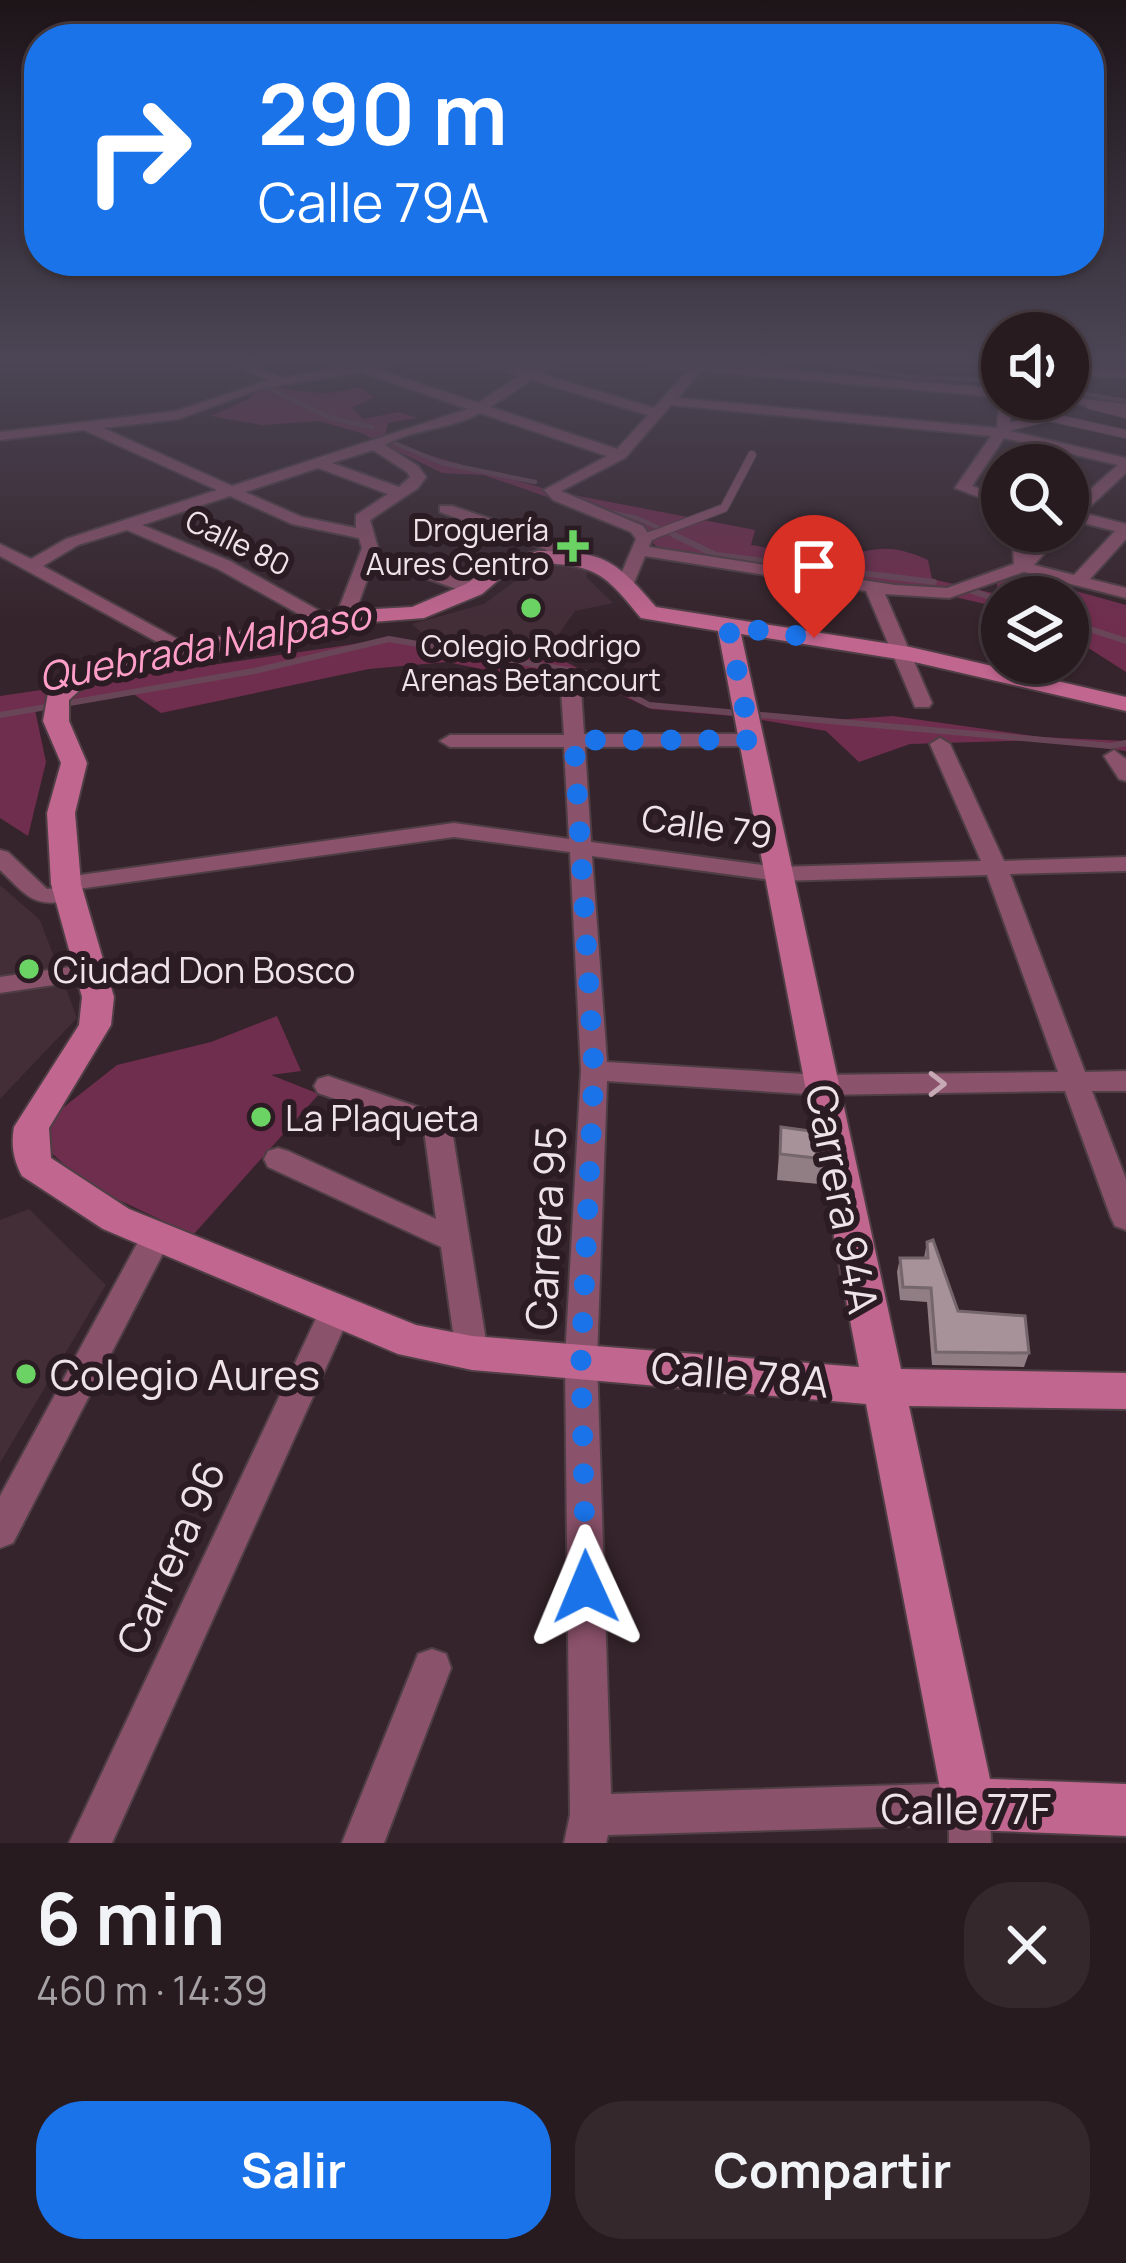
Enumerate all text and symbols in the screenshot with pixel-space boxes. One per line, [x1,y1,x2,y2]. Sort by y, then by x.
text: 290 m [258,55,508,170]
icon: right [60,72,216,228]
text: Calle 79A [258,164,489,238]
map controls [981,312,1089,684]
button: sound [981,312,1089,420]
button: search [981,444,1089,552]
street label: Calle 80 [179,499,297,585]
place label: Droguería Aures Centro [366,509,549,584]
pin [763,515,865,638]
marker: Droguería Aures Centro [560,533,586,559]
icon: arrive [781,533,847,599]
button: layers [981,576,1089,684]
water label: Quebrada Malpaso [34,586,376,704]
marker: Colegio Rodrigo Arenas Betancourt [518,595,544,621]
place label: Colegio Rodrigo Arenas Betancourt [401,625,661,700]
street label: Calle 79 [639,793,775,859]
place label: Ciudad Don Bosco [53,945,355,994]
marker: Ciudad Don Bosco [16,956,42,982]
one-way arrow [929,1071,947,1097]
street label: Carrera 94A [792,1080,894,1318]
place label: La Plaqueta [285,1093,479,1142]
marker: La Plaqueta [248,1104,274,1130]
street label: Carrera 95 [511,1125,579,1331]
street label: Calle 78A [649,1337,831,1411]
place label: Colegio Aures [50,1345,320,1403]
marker: Colegio Aures [13,1361,39,1387]
street label: Carrera 96 [102,1451,238,1663]
position arrow [523,1524,649,1650]
street label: Calle 77F [881,1779,1051,1837]
text: 6 min [36,1868,225,1967]
button: close [964,1882,1090,2008]
text: 460 m · 14:39 [36,1963,268,2017]
button: Salir [36,2101,551,2239]
button: Compartir [575,2101,1090,2239]

